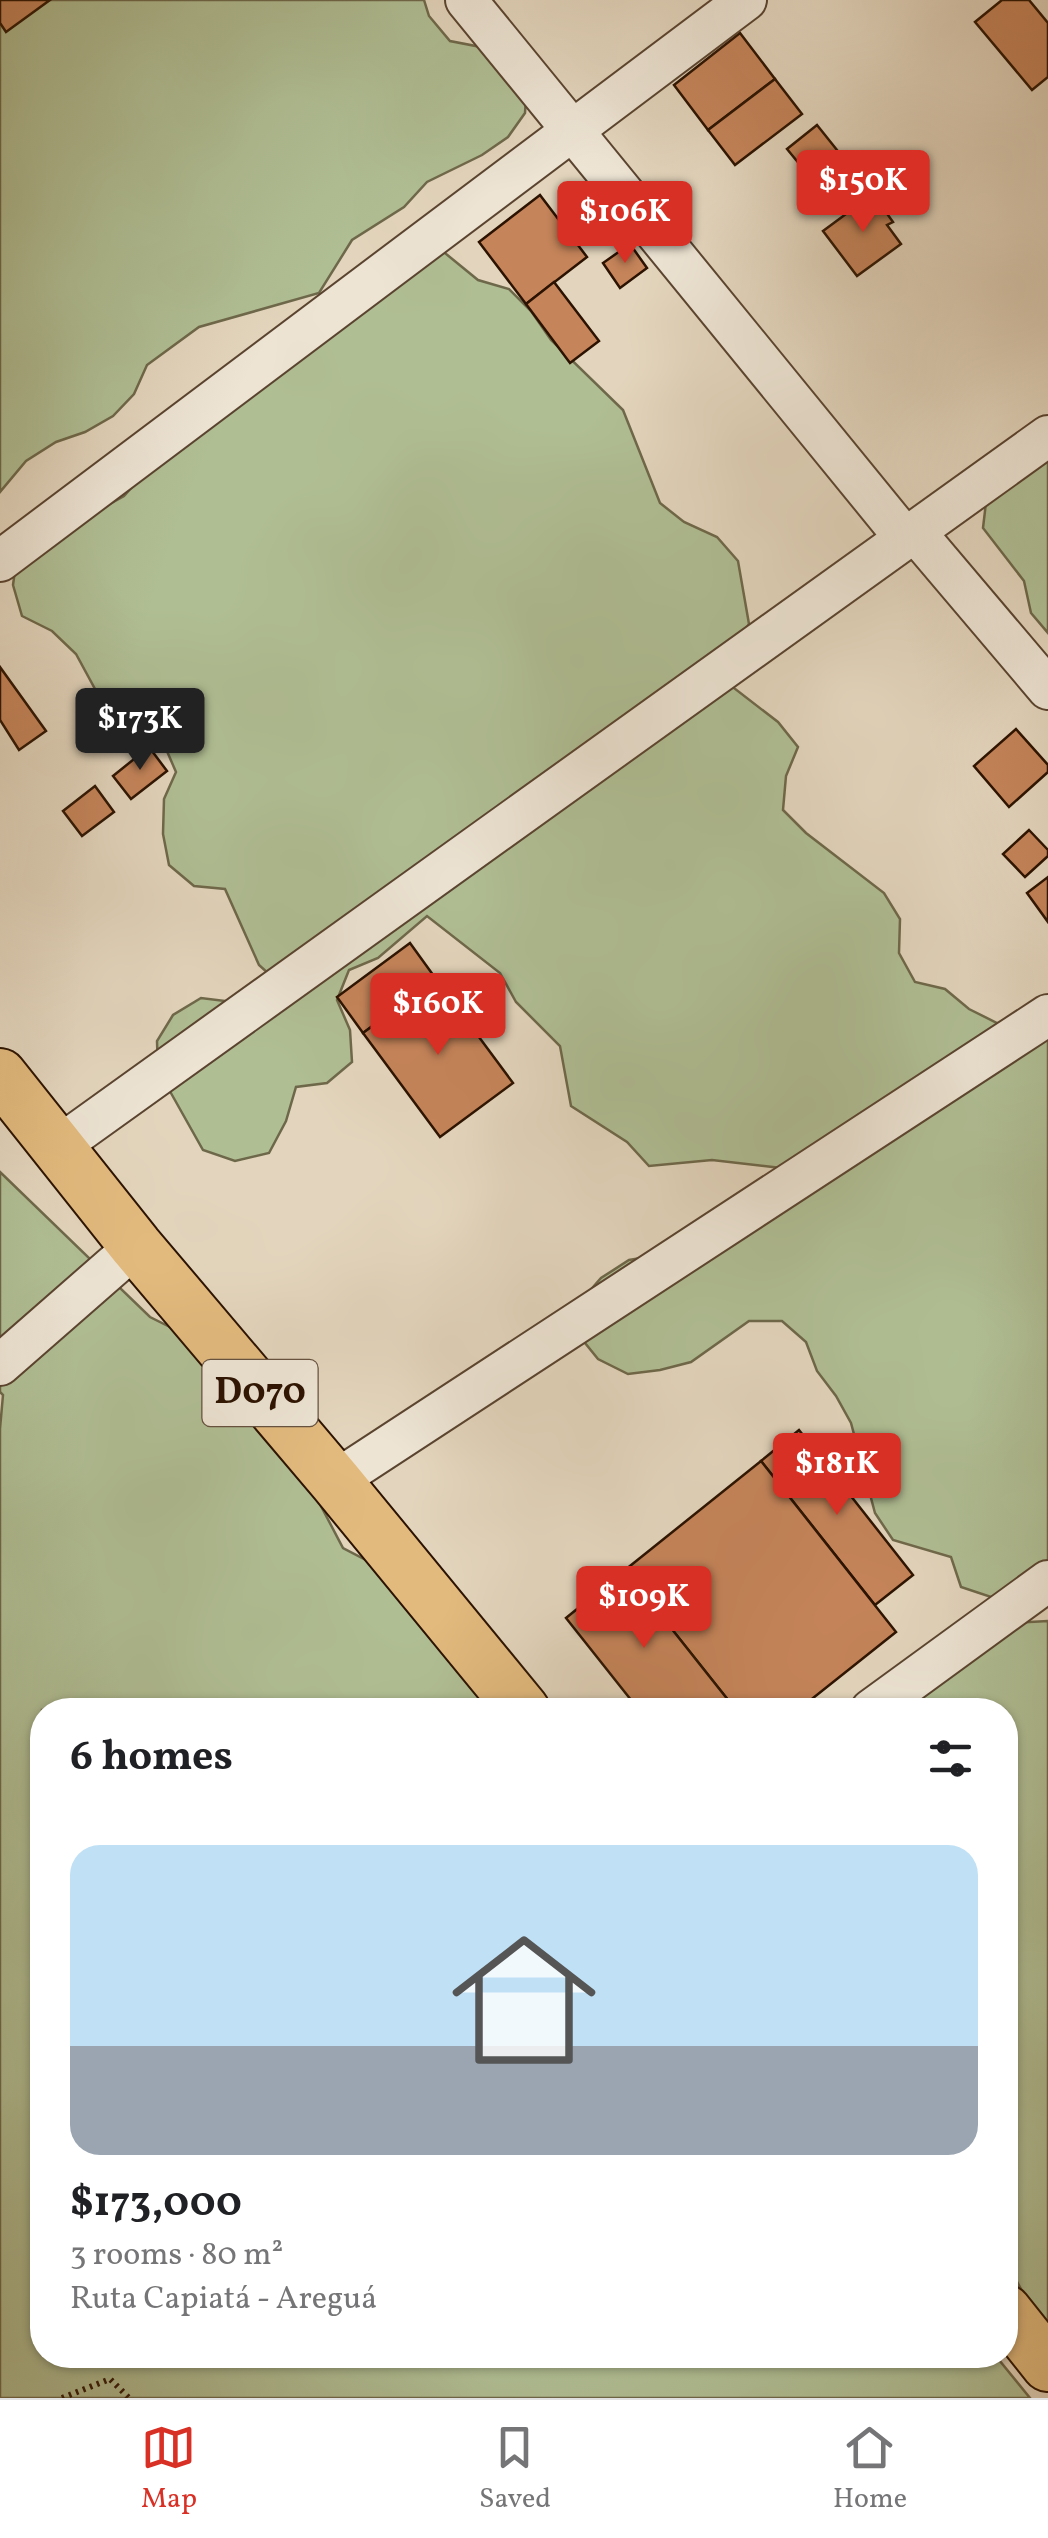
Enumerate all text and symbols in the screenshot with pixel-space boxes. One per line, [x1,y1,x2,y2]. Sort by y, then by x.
pin: $150K [793,150,933,235]
text: $150K [819,160,907,204]
pin: $106K [555,181,695,266]
text: $106K [579,191,671,235]
pin: $173K [70,688,210,773]
text: $173K [97,698,183,742]
pin: $160K [368,973,508,1058]
text: $160K [392,983,484,1027]
road number: D070 [202,1360,318,1426]
pin: $181K [767,1433,907,1518]
text: $181K [795,1443,879,1487]
pin: $109K [574,1566,714,1651]
text: $109K [598,1576,690,1620]
text: 6 homes [70,1729,233,1788]
icon: filters [923,1731,978,1786]
icon: home [434,1910,614,2090]
text: $173,000 [70,2175,242,2234]
text: 3 rooms · 80 m² [70,2234,283,2278]
text: Ruta Capiatá - Areguá [70,2278,377,2322]
tab: Map [141,2420,197,2519]
tab: Saved [479,2420,551,2519]
tab: Home [833,2420,907,2519]

